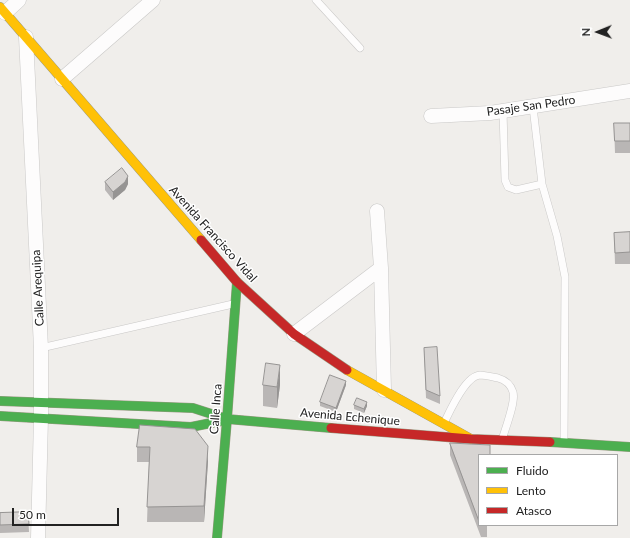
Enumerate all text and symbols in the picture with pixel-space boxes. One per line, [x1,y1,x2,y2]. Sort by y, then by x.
north arrow [578,12,618,52]
text: N [579,28,592,37]
street label: Pasaje San Pedro [486,93,576,119]
street label: Avenida Francisco Vidal [166,183,260,285]
street label: Calle Arequipa [29,249,47,327]
street label: Calle Inca [207,383,225,435]
street label: Avenida Echenique [300,405,400,429]
legend [478,454,618,526]
text: Fluido [516,463,549,478]
text: Lento [516,483,546,498]
scale bar [14,500,121,526]
text: Atasco [516,503,552,518]
text: 50 m [19,507,46,522]

